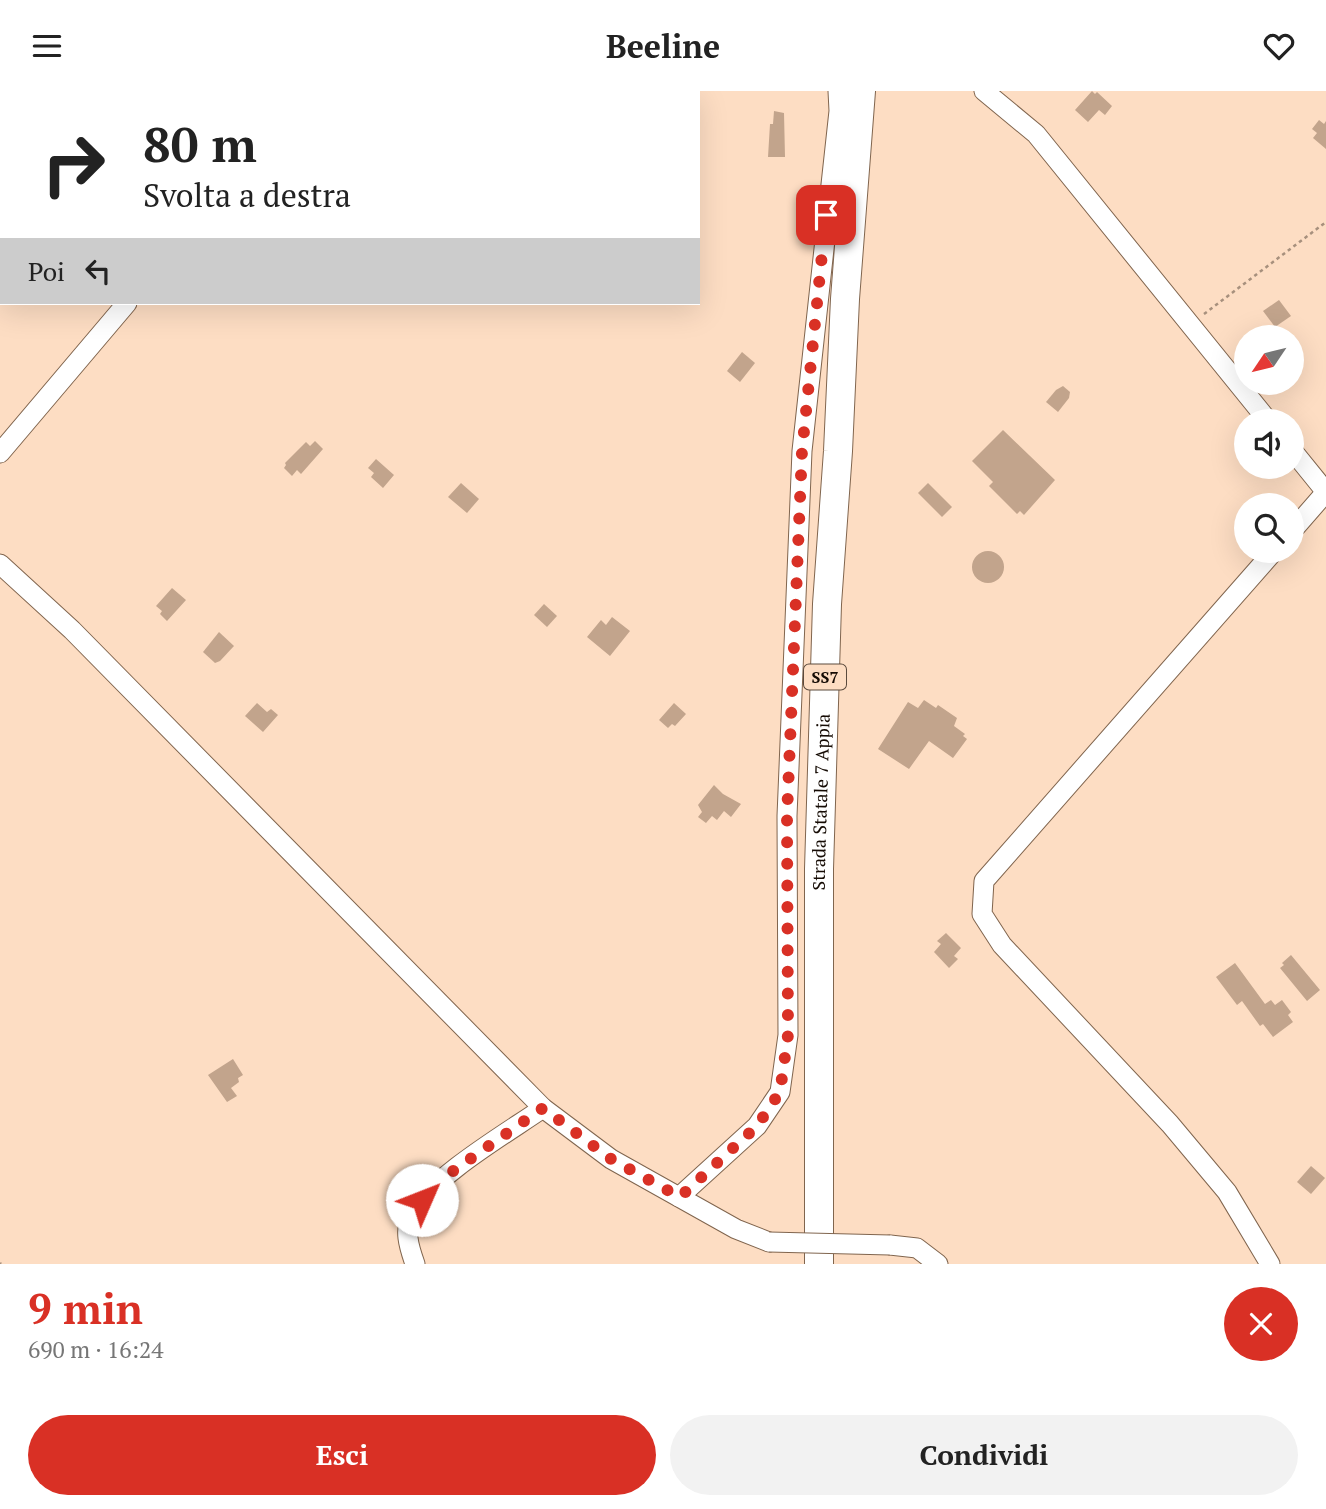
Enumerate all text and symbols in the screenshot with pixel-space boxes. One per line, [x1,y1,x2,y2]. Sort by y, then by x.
text: Beeline [606,25,720,67]
icon: menu [28,27,66,65]
icon: heart [1260,27,1298,65]
text: 80 m [143,111,257,176]
icon: right [28,119,119,210]
text: Svolta a destra [143,174,351,216]
pin [796,185,856,245]
icon: arrive [807,196,845,234]
icon: left [79,252,117,290]
text: Poi [28,254,65,288]
north arrow [1234,325,1304,395]
map controls [1234,325,1304,563]
button: sound [1234,409,1304,479]
button: search [1234,493,1304,563]
road number: SS7 [804,664,846,689]
street label: Strada Statale 7 Appia [806,713,835,890]
position arrow [385,1163,459,1237]
text: 9 min [28,1280,143,1336]
button: close [1224,1287,1298,1361]
text: 690 m · 16:24 [28,1334,163,1365]
button: Esci [28,1415,656,1495]
button: Condividi [670,1415,1298,1495]

